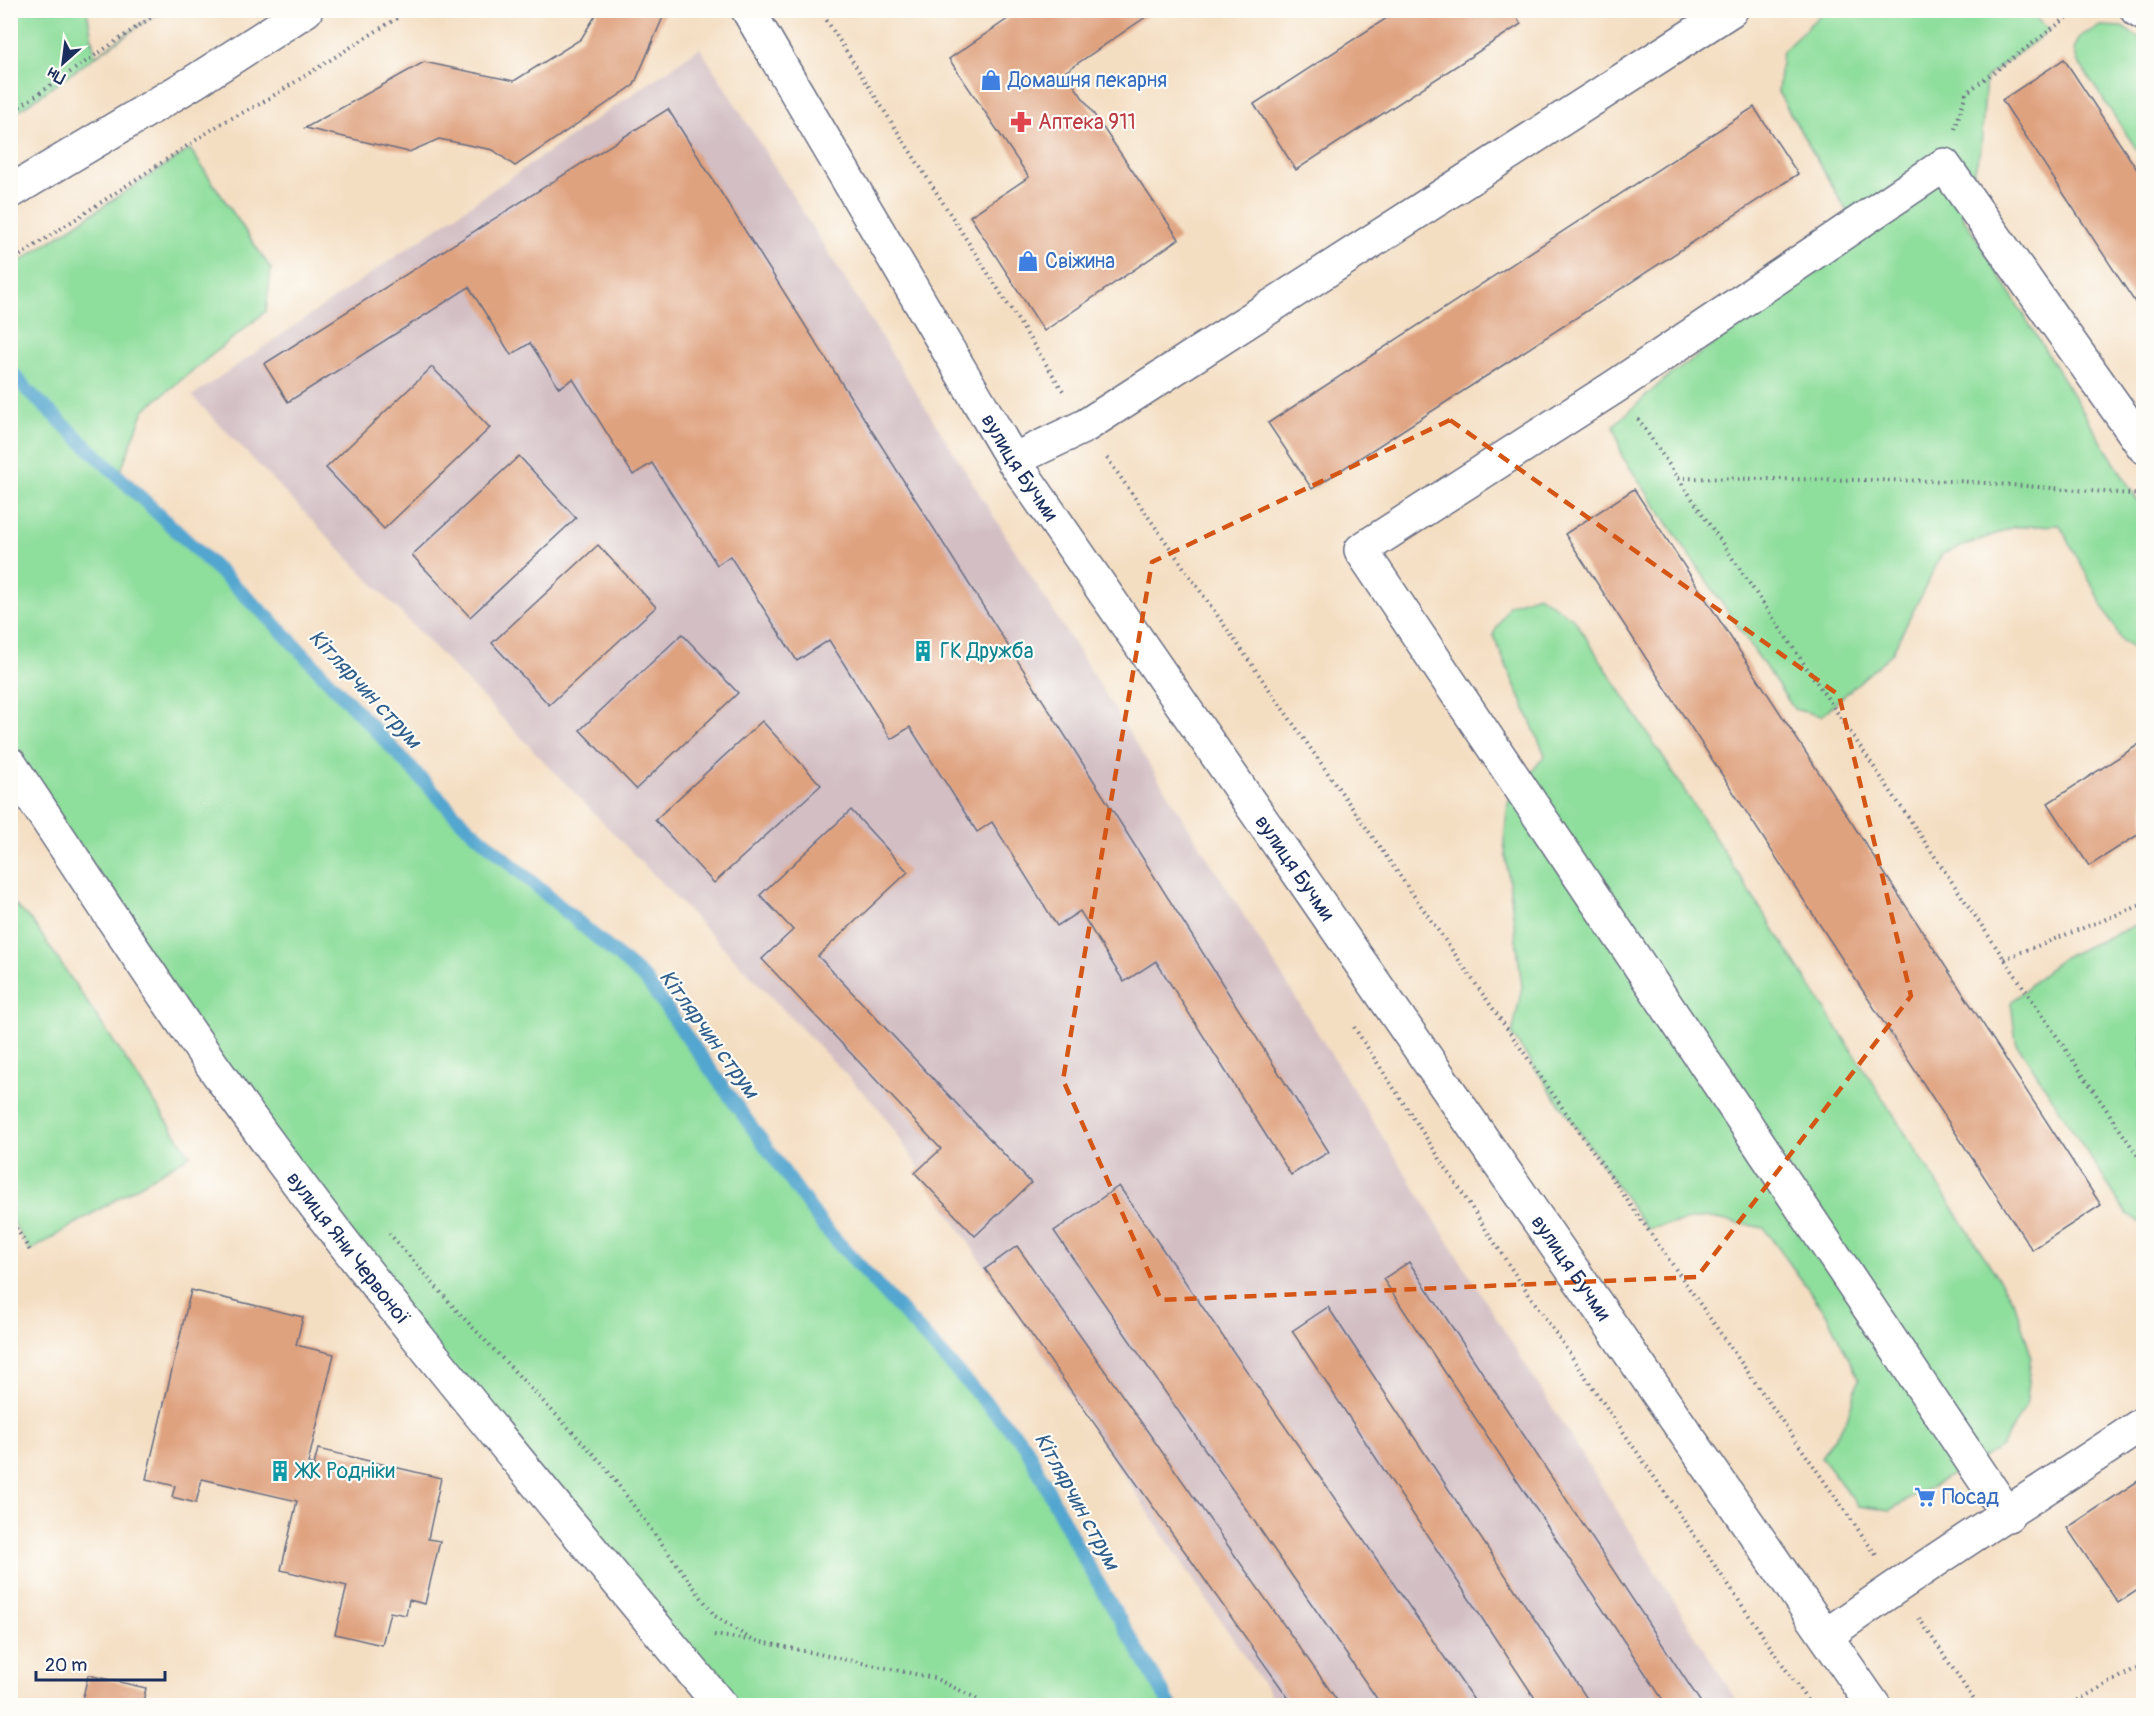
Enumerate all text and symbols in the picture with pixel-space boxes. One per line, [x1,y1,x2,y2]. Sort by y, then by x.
north arrow [33,33,93,93]
text: Пн [44,62,69,88]
place label: Домашня пекарня [1007,67,1167,94]
shop icon: Домашня пекарня [979,68,1003,92]
place label: Аптека 911 [1038,109,1136,136]
pharmacy icon: Аптека 911 [1009,110,1033,134]
place label: Свіжина [1045,248,1115,275]
shop icon: Свіжина [1016,249,1040,273]
street label: вулиця Бучми [975,409,1065,526]
water label: Кітлярчин струм [303,624,428,755]
place label: ГК Дружба [940,638,1033,665]
building icon: ГК Дружба [911,639,935,663]
street label: вулиця Бучми [1249,810,1341,926]
water label: Кітлярчин струм [653,964,766,1105]
street label: вулиця Яни Червоної [281,1166,416,1331]
street label: вулиця Бучми [1525,1210,1617,1326]
water label: Кітлярчин струм [1028,1427,1127,1576]
place label: ЖК Родніки [294,1458,395,1485]
building icon: ЖК Родніки [268,1459,292,1483]
place label: Посад [1942,1484,1999,1511]
supermarket icon: Посад [1913,1485,1937,1509]
scale bar [36,1644,165,1682]
text: 20 m [45,1654,87,1677]

